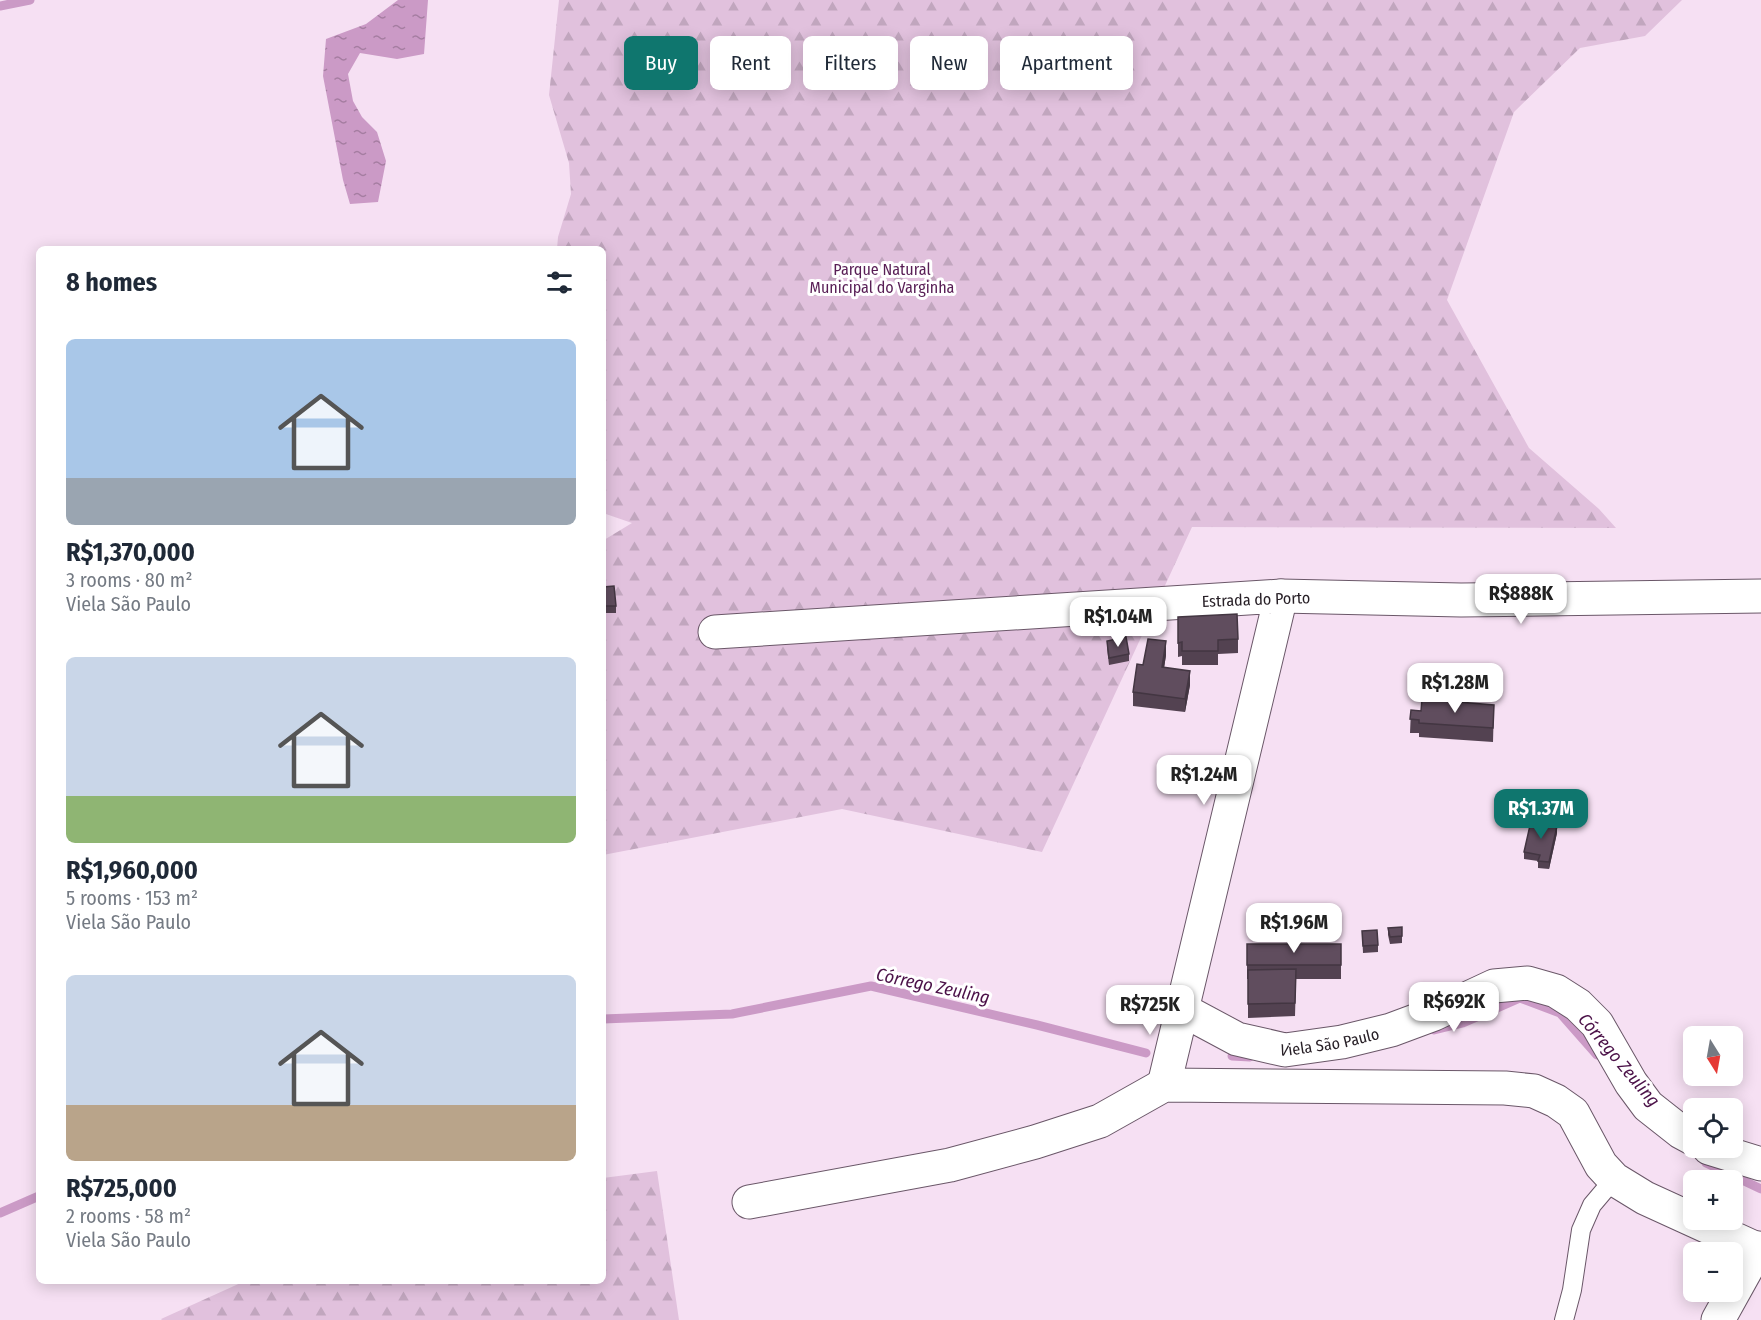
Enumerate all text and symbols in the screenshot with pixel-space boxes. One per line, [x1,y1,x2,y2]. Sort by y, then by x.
chip: Buy [624,36,698,90]
chip: Rent [710,36,791,90]
chip: Filters [803,36,898,90]
chip: New [910,36,988,90]
chip: Apartment [1000,36,1133,90]
park label: Parque Natural Municipal do Varginha [810,260,955,297]
icon: filters [543,266,576,299]
text: 8 homes [66,267,157,298]
icon: home [267,378,375,486]
text: R$1,370,000 [66,537,195,568]
text: 3 rooms · 80 m² [66,568,192,592]
pin: R$888K [1472,574,1570,625]
text: R$888K [1489,581,1553,605]
street label: Estrada do Porto [1201,588,1311,611]
text: Viela São Paulo [66,592,191,616]
pin: R$1.04M [1063,597,1173,648]
text: R$1.04M [1084,604,1152,628]
pin: R$1.28M [1400,663,1510,714]
text: R$1.28M [1421,670,1489,694]
icon: home [267,696,375,804]
pin: R$1.24M [1149,755,1259,806]
text: R$1.24M [1171,762,1237,786]
pin: R$1.37M [1486,789,1596,840]
text: R$1.37M [1508,796,1574,820]
text: R$1,960,000 [66,855,198,886]
text: 5 rooms · 153 m² [66,886,198,910]
pin: R$1.96M [1239,903,1349,954]
text: Viela São Paulo [66,910,191,934]
text: R$1.96M [1260,910,1328,934]
water label: Córrego Zeuling [874,963,992,1009]
pin: R$692K [1405,982,1503,1033]
pin: R$725K [1101,985,1199,1036]
text: R$692K [1423,989,1485,1013]
text: R$725K [1120,992,1180,1016]
water label: Córrego Zeuling [1573,1009,1665,1111]
icon: home [267,1014,375,1122]
street label: Viela São Paulo [1278,1024,1381,1061]
north arrow [1683,1026,1743,1086]
map controls [1683,1026,1743,1302]
button: locate [1683,1098,1743,1158]
button: + [1683,1170,1743,1230]
text: R$725,000 [66,1173,177,1204]
text: 2 rooms · 58 m² [66,1204,191,1228]
text: Viela São Paulo [66,1228,191,1252]
button: − [1683,1242,1743,1302]

